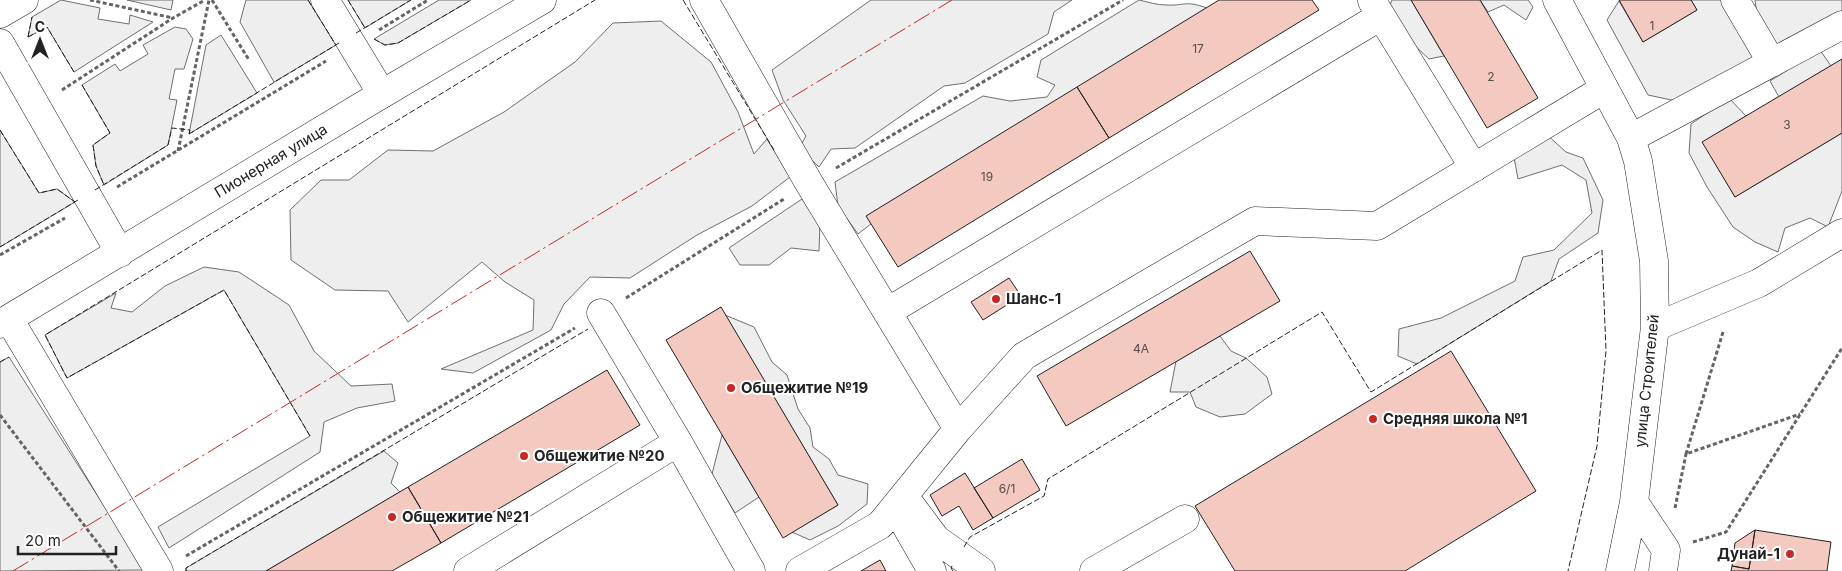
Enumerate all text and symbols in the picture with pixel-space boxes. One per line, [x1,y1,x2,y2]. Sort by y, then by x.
north arrow [15,15,65,65]
text: С [35,18,45,35]
house number: 1 [1650,18,1654,33]
house number: 17 [1192,41,1204,56]
house number: 2 [1487,69,1495,84]
house number: 3 [1783,117,1791,132]
street label: Пионерная улица [211,119,331,202]
house number: 19 [981,169,993,184]
place label: Шанс-1 [1006,289,1061,308]
marker: Шанс-1 [990,293,1002,305]
street label: улица Строителей [1630,313,1663,448]
house number: 4А [1133,341,1149,356]
place label: Общежитие №19 [741,378,868,397]
marker: Общежитие №19 [725,382,737,394]
place label: Средняя школа №1 [1383,409,1528,428]
marker: Средняя школа №1 [1367,413,1379,425]
place label: Общежитие №20 [534,446,665,465]
marker: Общежитие №20 [518,450,530,462]
house number: 6/1 [999,481,1015,496]
place label: Общежитие №21 [402,507,529,526]
marker: Общежитие №21 [386,511,398,523]
scale bar [18,524,115,556]
text: 20 m [25,531,61,550]
place label: Дунай-1 [1717,544,1780,563]
marker: Дунай-1 [1784,548,1796,560]

